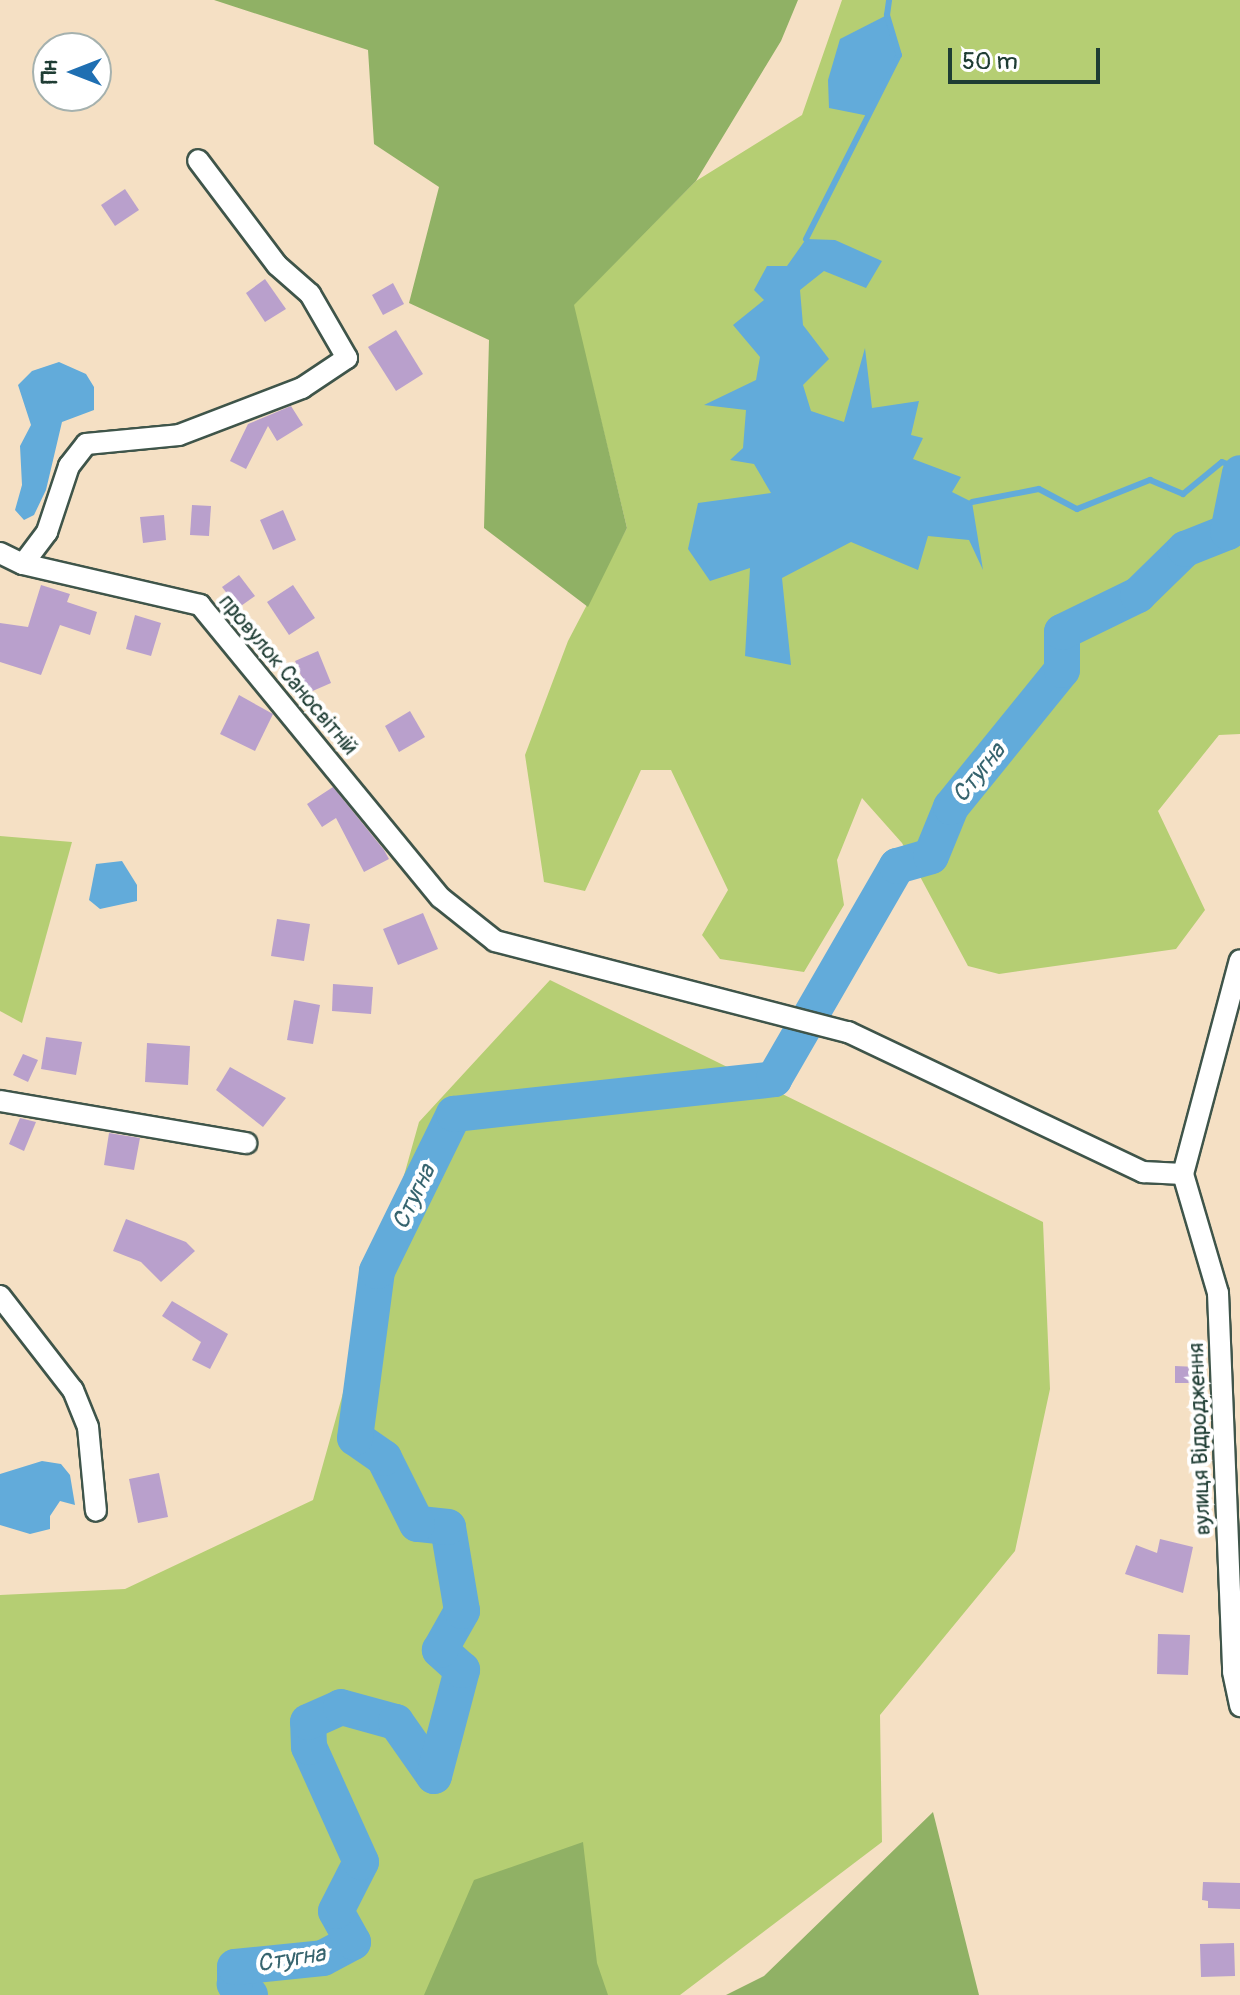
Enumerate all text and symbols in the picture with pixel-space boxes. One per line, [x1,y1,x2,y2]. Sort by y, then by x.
north arrow [32,32,112,112]
scale bar [952,32,1104,82]
text: 50 m [962,47,1018,76]
text: Пн [36,60,64,84]
street label: провулок Саносвітній [213,589,363,761]
water label: Стугна [946,737,1012,809]
water label: Стугна [386,1160,442,1234]
street label: вулиця Відродження [1183,1342,1217,1536]
water label: Стугна [255,1939,327,1979]

